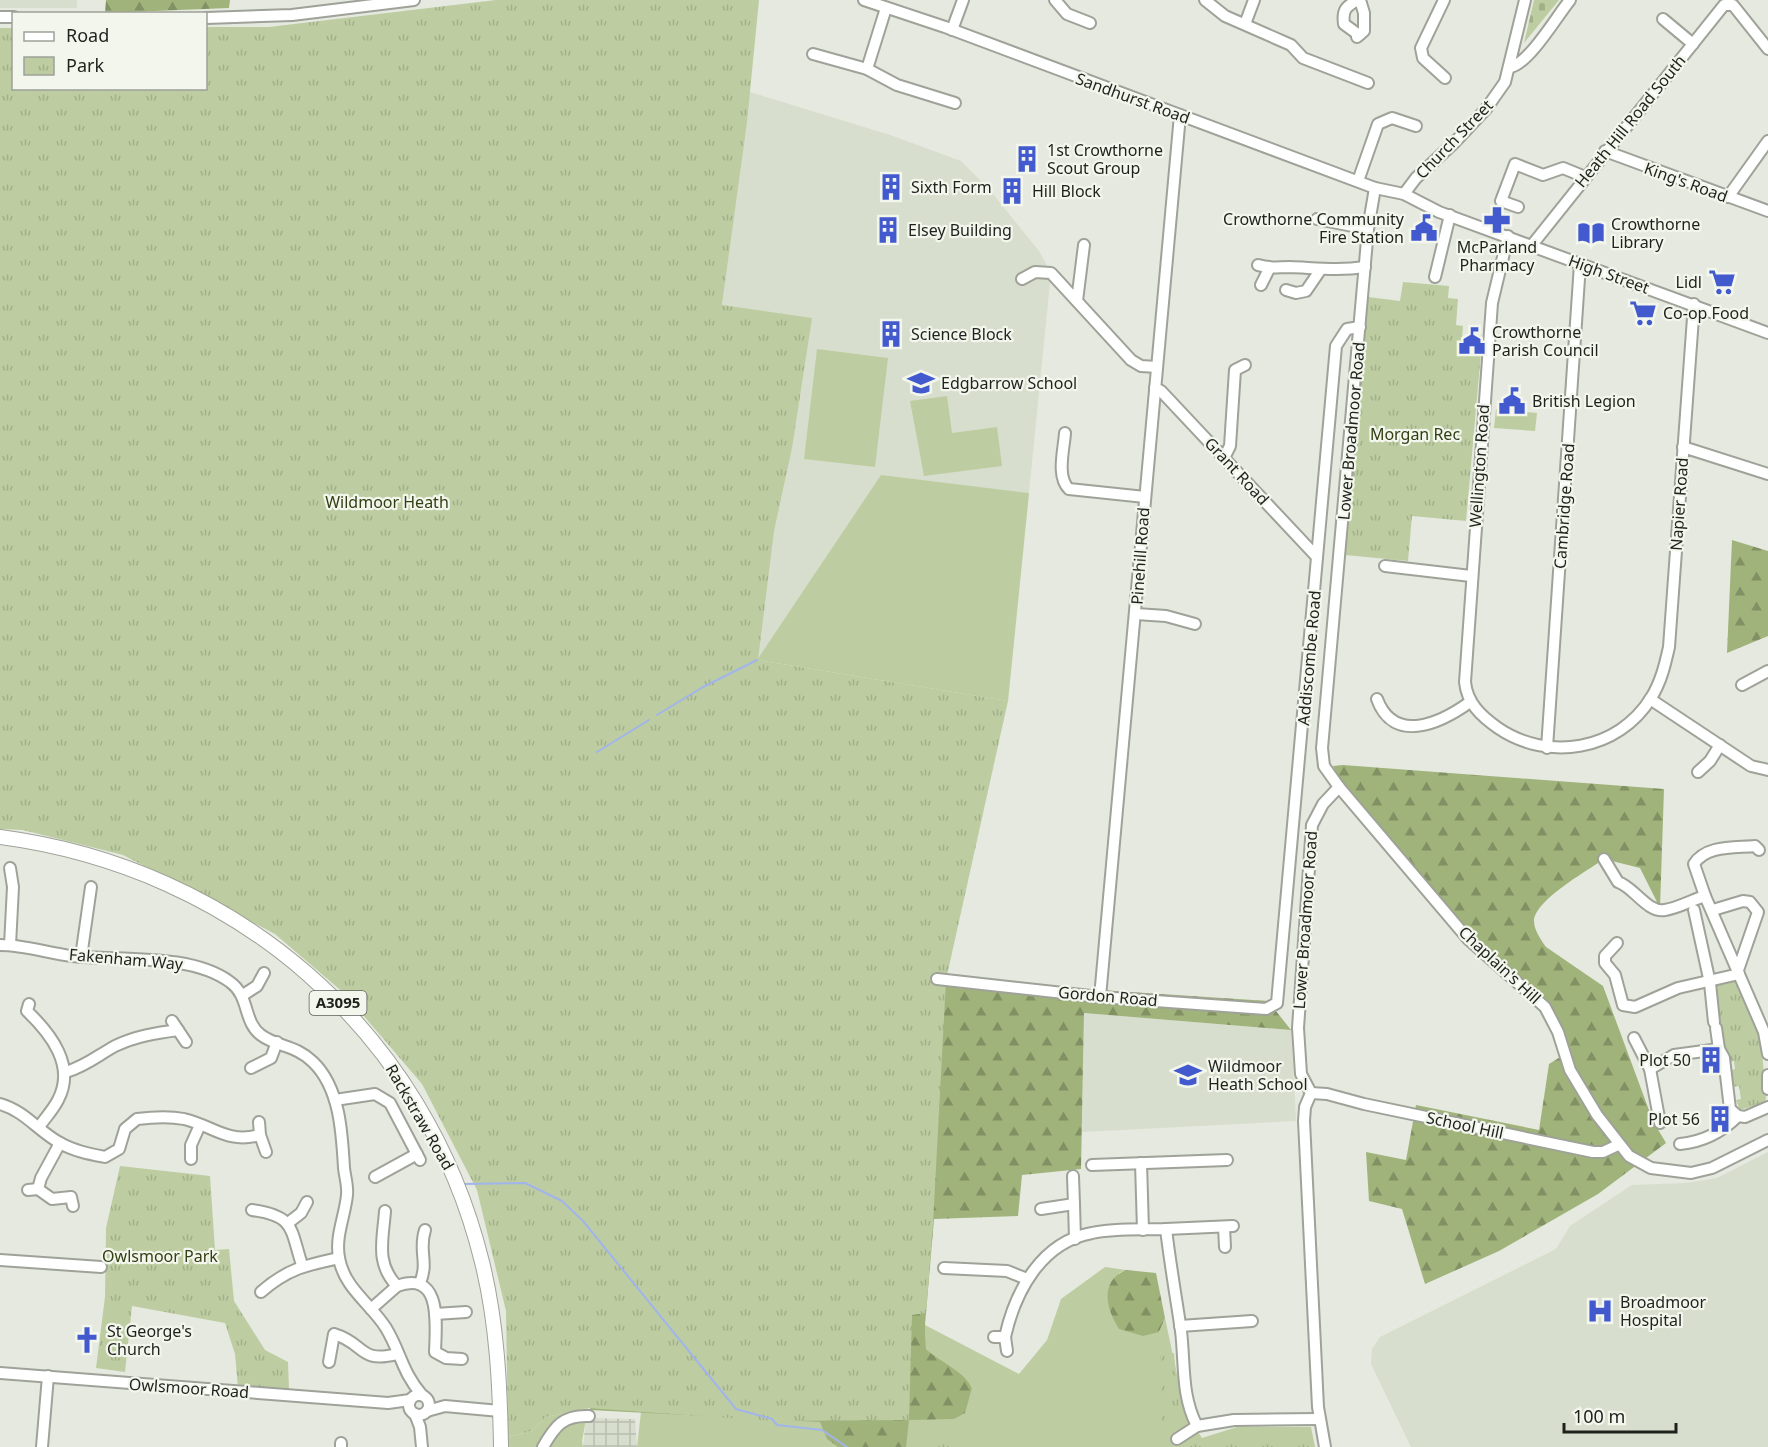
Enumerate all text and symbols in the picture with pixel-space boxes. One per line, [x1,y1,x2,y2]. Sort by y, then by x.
legend [12,12,207,90]
text: Road [66,23,109,47]
street label: Heath Hill Road South [1570,50,1690,192]
text: Park [66,53,104,77]
street label: Sandhurst Road [1073,67,1193,129]
street label: Church Street [1410,94,1498,184]
place label: 1st Crowthorne Scout Group [1047,139,1163,179]
building icon: 1st Crowthorne Scout Group [1012,144,1042,174]
street label: King's Road [1641,157,1731,207]
building icon: Sixth Form [876,172,906,202]
place label: Sixth Form [911,176,992,198]
building icon: Hill Block [997,176,1027,206]
place label: Hill Block [1032,180,1101,202]
pharmacy icon: McParland Pharmacy [1482,205,1512,235]
place label: Crowthorne Community Fire Station [1223,208,1405,248]
public building icon: Crowthorne Community Fire Station [1409,213,1439,243]
place label: Crowthorne Library [1611,213,1700,253]
building icon: Elsey Building [873,215,903,245]
library icon: Crowthorne Library [1576,218,1606,248]
place label: Elsey Building [908,219,1012,241]
place label: McParland Pharmacy [1457,236,1537,276]
street label: High Street [1566,249,1653,299]
supermarket icon: Lidl [1707,267,1737,297]
place label: Lidl [1676,271,1702,293]
supermarket icon: Co-op Food [1628,298,1658,328]
place label: Co-op Food [1663,302,1749,324]
building icon: Science Block [876,319,906,349]
place label: Crowthorne Parish Council [1492,321,1599,361]
place label: Science Block [911,323,1012,345]
public building icon: Crowthorne Parish Council [1457,326,1487,356]
street label: Lower Broadmoor Road [1332,341,1370,521]
school or university icon: Edgbarrow School [906,368,936,398]
place label: Edgbarrow School [941,372,1077,394]
public building icon: British Legion [1497,386,1527,416]
place label: British Legion [1532,390,1636,412]
street label: Wellington Road [1464,404,1494,528]
park label: Morgan Rec [1370,423,1460,445]
street label: Grant Road [1200,432,1274,510]
street label: Cambridge Road [1549,442,1579,570]
street label: Napier Road [1665,457,1693,551]
park label: Wildmoor Heath [325,491,449,513]
street label: Pinehill Road [1126,507,1154,605]
street label: Addiscombe Road [1292,590,1326,726]
street label: Lower Broadmoor Road [1288,830,1322,1010]
street label: Chaplain's Hill [1454,921,1546,1009]
street label: Fakenham Way [68,943,185,975]
street label: Gordon Road [1057,981,1159,1011]
road number: A3095 [310,991,366,1015]
building icon: Plot 50 [1696,1045,1726,1075]
place label: Plot 50 [1639,1049,1691,1071]
place label: Wildmoor Heath School [1208,1055,1308,1095]
street label: Rackstraw Road [381,1060,459,1174]
school or university icon: Wildmoor Heath School [1173,1060,1203,1090]
building icon: Plot 56 [1705,1104,1735,1134]
street label: School Hill [1424,1106,1506,1144]
place label: Plot 56 [1648,1108,1700,1130]
park label: Owlsmoor Park [102,1245,218,1267]
place label: Broadmoor Hospital [1620,1291,1707,1331]
hospital icon: Broadmoor Hospital [1585,1296,1615,1326]
place label: St George's Church [107,1320,192,1360]
church icon: St George's Church [72,1325,102,1355]
street label: Owlsmoor Road [128,1373,250,1403]
scale bar [1564,1396,1676,1434]
text: 100 m [1573,1404,1625,1428]

